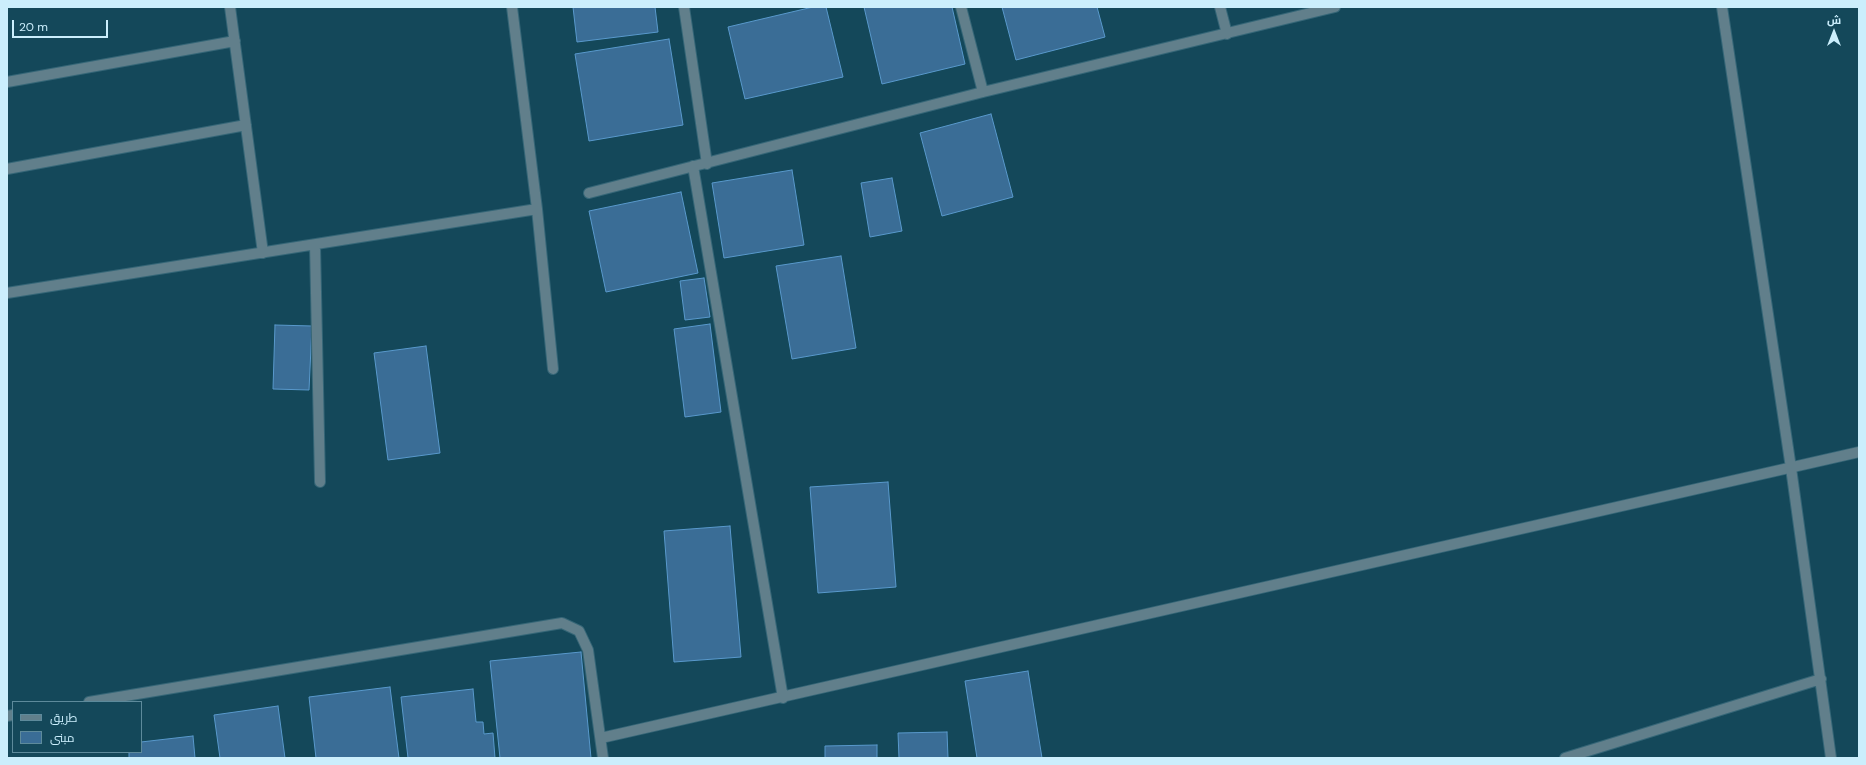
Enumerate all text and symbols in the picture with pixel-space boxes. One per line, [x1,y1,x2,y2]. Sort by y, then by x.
scale bar [14,12,110,38]
north arrow [1814,12,1854,52]
text: ش [1827,13,1841,27]
text: 20 m [19,19,48,35]
legend [12,701,142,753]
text: طريق [50,710,77,726]
text: مبنى [50,730,75,746]

